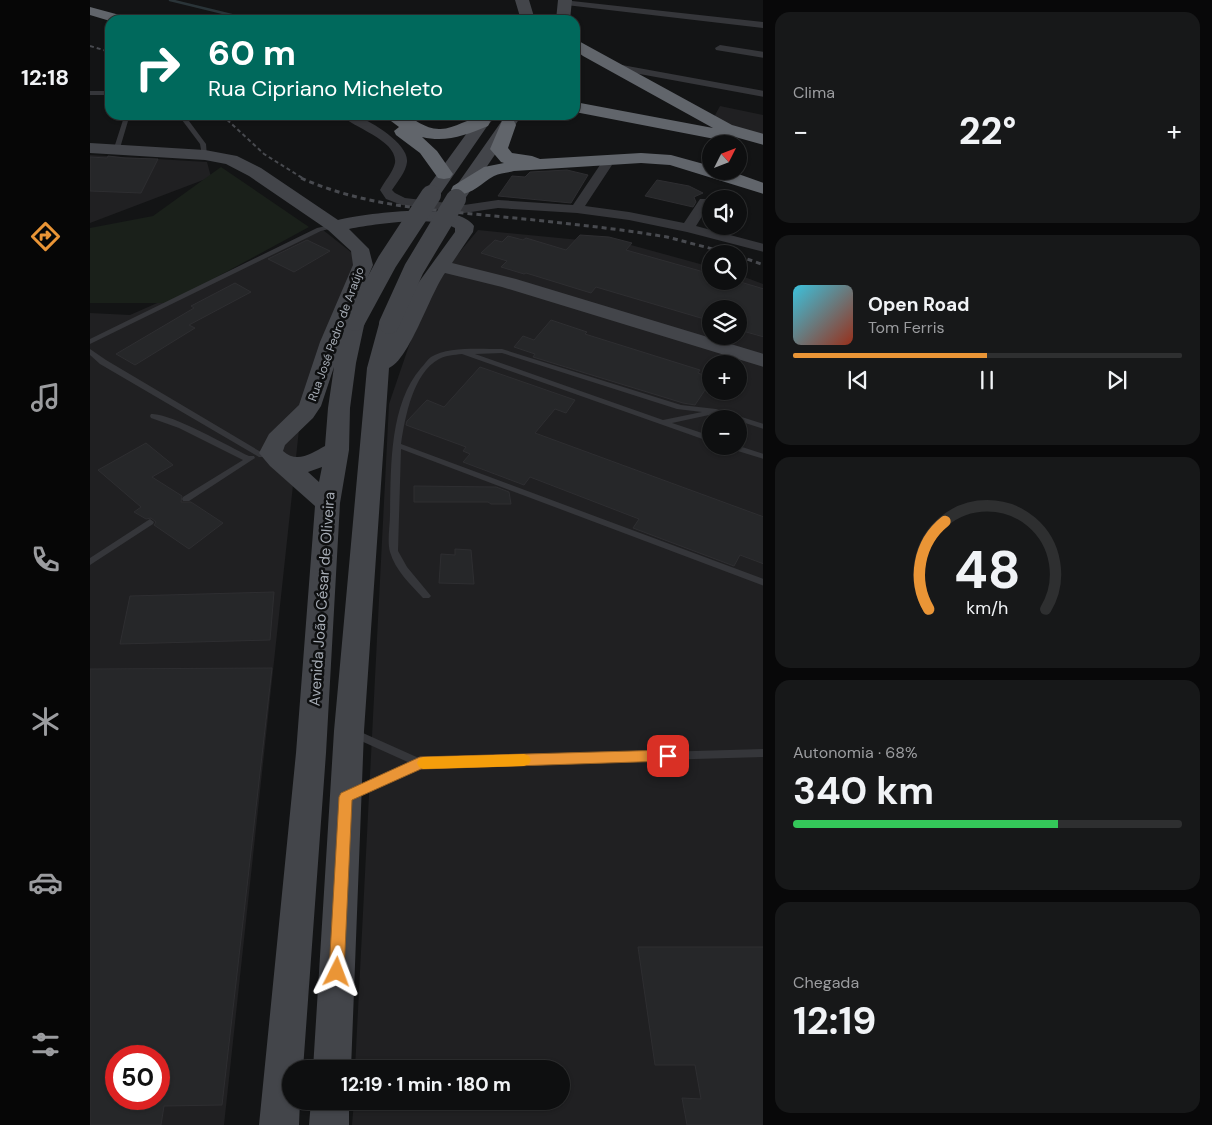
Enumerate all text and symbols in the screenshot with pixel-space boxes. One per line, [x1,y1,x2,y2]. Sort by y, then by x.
text: 60 m [208,30,296,76]
icon: right [125,35,190,100]
text: 12:18 [21,63,69,92]
text: Rua Cipriano Micheleto [208,74,443,103]
text: Clima [793,82,835,103]
text: 22° [959,106,1016,156]
text: − [793,113,808,150]
text: + [1167,113,1182,150]
north arrow [702,135,748,180]
map controls [702,135,747,455]
button: sound [702,190,747,235]
icon: directions [28,219,63,254]
button: search [702,245,747,290]
street label: Rua José Pedro de Araújo [304,265,368,403]
text: Open Road [868,292,970,317]
button: layers [702,300,747,345]
text: Tom Ferris [868,317,945,338]
button: + [702,355,747,400]
icon: previous [844,366,872,394]
icon: pause [973,366,1001,394]
icon: next [1103,366,1131,394]
icon: music [28,380,63,415]
button: − [702,410,747,455]
street label: Avenida João César de Oliveira [305,491,339,707]
text: 48 [954,536,1021,604]
icon: phone [28,542,63,577]
text: km/h [966,596,1009,620]
icon: climate [28,704,63,739]
pin [647,735,689,777]
icon: arrive [654,742,682,770]
text: Autonomia · 68% [793,742,918,763]
text: 340 km [793,766,934,816]
icon: car [28,865,63,900]
position arrow [310,945,362,997]
text: Chegada [793,972,859,993]
text: 12:19 [793,996,876,1046]
icon: filters [28,1027,63,1062]
speed limit sign: 50 [105,1045,170,1110]
text: 12:19 · 1 min · 180 m [341,1072,511,1097]

